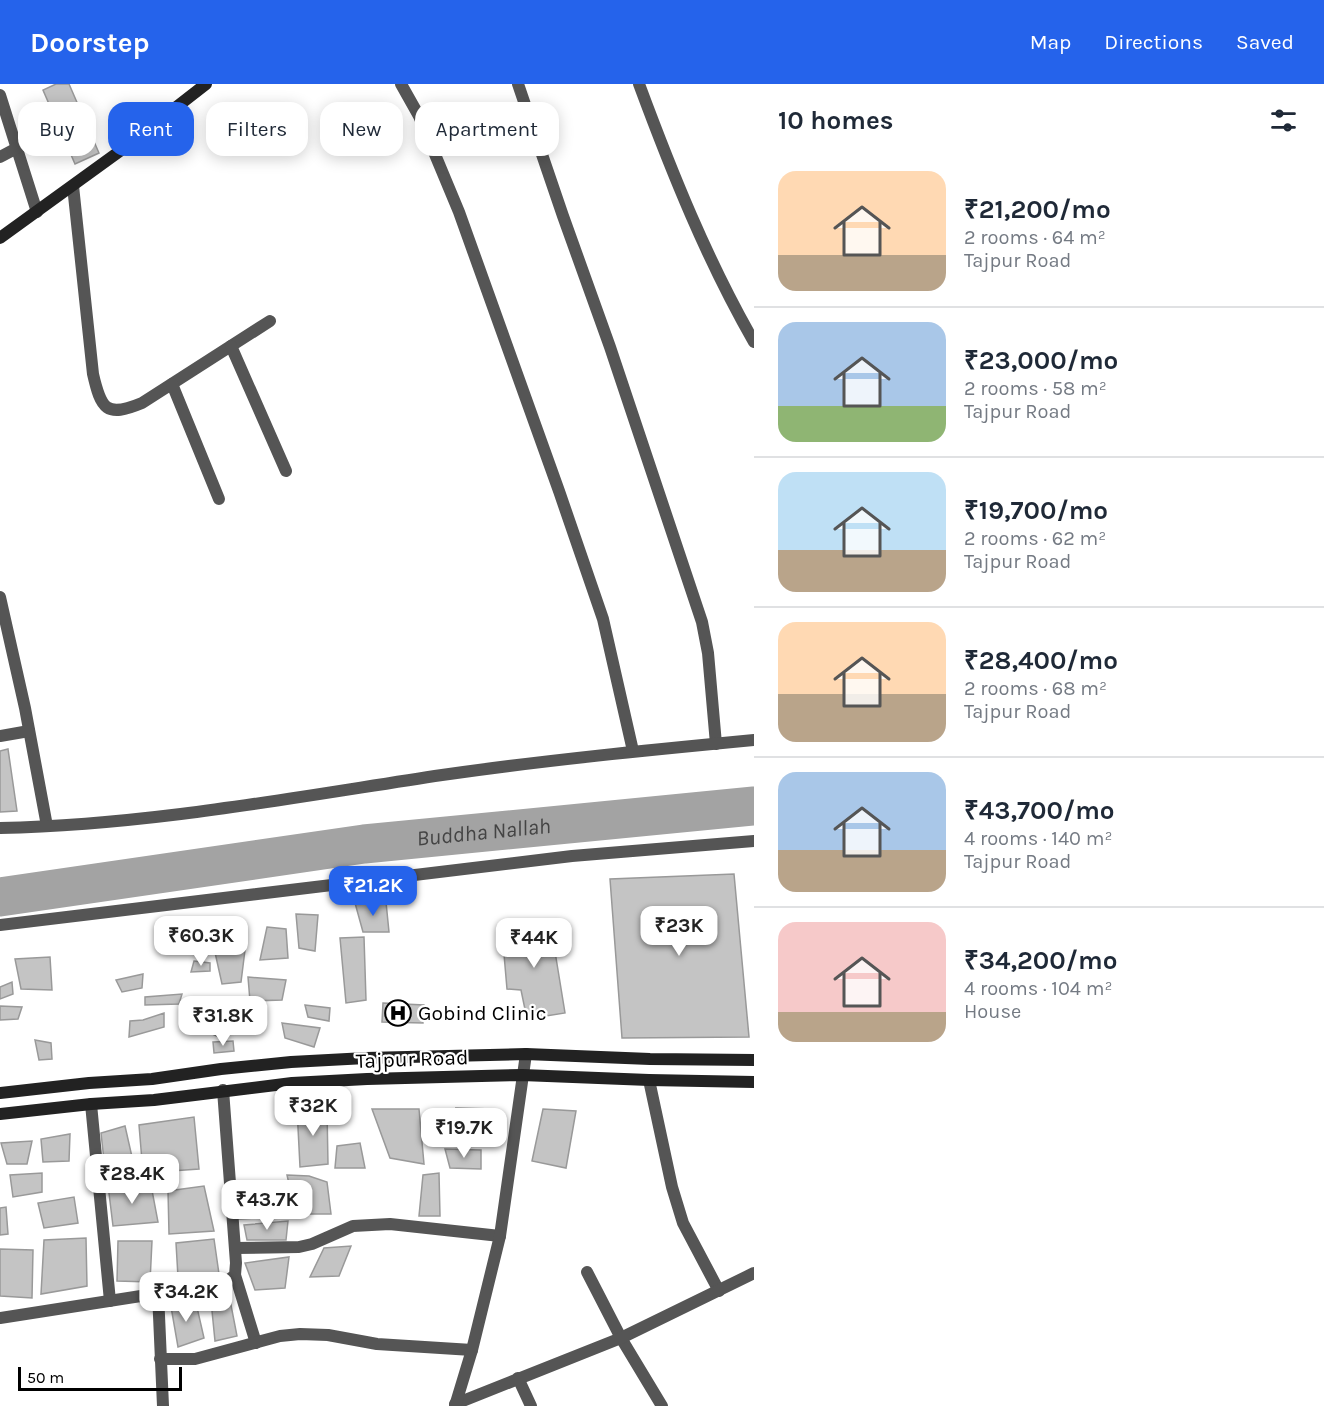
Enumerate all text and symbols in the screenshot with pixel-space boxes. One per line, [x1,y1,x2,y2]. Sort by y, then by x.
text: Doorstep [30,26,150,59]
text: Map [1030,30,1071,54]
text: Directions [1104,30,1203,54]
text: Saved [1236,30,1294,54]
chip: Buy [18,102,96,156]
chip: Rent [108,102,194,156]
chip: Filters [206,102,308,156]
chip: New [320,102,403,156]
chip: Apartment [415,102,559,156]
icon: filters [1267,104,1300,137]
text: 10 homes [778,105,893,136]
text: ₹21,200/mo [964,194,1111,225]
icon: home [826,195,898,267]
text: 2 rooms · 64 m² [964,226,1106,249]
text: Tajpur Road [964,249,1071,272]
text: ₹23,000/mo [964,345,1118,376]
icon: home [826,346,898,418]
text: 2 rooms · 58 m² [964,377,1107,400]
text: Tajpur Road [964,400,1071,423]
text: ₹19,700/mo [964,495,1108,526]
icon: home [826,496,898,568]
text: 2 rooms · 62 m² [964,527,1106,550]
text: Tajpur Road [964,550,1071,573]
text: ₹28,400/mo [964,645,1118,676]
icon: home [826,646,898,718]
text: 2 rooms · 68 m² [964,677,1107,700]
text: Tajpur Road [964,700,1071,723]
text: ₹43,700/mo [964,795,1115,826]
icon: home [826,796,898,868]
water label: Buddha Nallah [415,813,552,852]
text: 4 rooms · 140 m² [964,827,1112,850]
text: Tajpur Road [964,850,1071,873]
pin: ₹21.2K [324,866,422,917]
text: ₹21.2K [343,874,403,897]
pin: ₹23K [643,906,715,957]
text: ₹23K [654,914,704,937]
pin: ₹60.3K [152,916,250,967]
pin: ₹44K [498,918,570,969]
text: ₹60.3K [168,924,234,947]
text: ₹44K [510,926,558,949]
text: ₹34,200/mo [964,945,1117,976]
icon: home [826,946,898,1018]
text: 4 rooms · 104 m² [964,977,1112,1000]
pin: ₹31.8K [174,996,272,1047]
hospital icon: Gobind Clinic [383,998,413,1028]
text: House [964,1000,1021,1023]
place label: Gobind Clinic [418,1001,547,1025]
text: ₹31.8K [192,1004,254,1027]
street label: Tajpur Road [355,1045,469,1073]
pin: ₹32K [277,1086,349,1137]
text: ₹32K [288,1094,338,1117]
pin: ₹19.7K [415,1108,513,1159]
text: ₹19.7K [435,1116,493,1139]
pin: ₹28.4K [83,1154,181,1205]
text: ₹28.4K [99,1162,165,1185]
pin: ₹43.7K [218,1180,316,1231]
text: ₹43.7K [235,1188,299,1211]
pin: ₹34.2K [137,1272,235,1323]
text: ₹34.2K [153,1280,219,1303]
scale bar [18,1364,182,1392]
text: 50 m [27,1368,64,1387]

